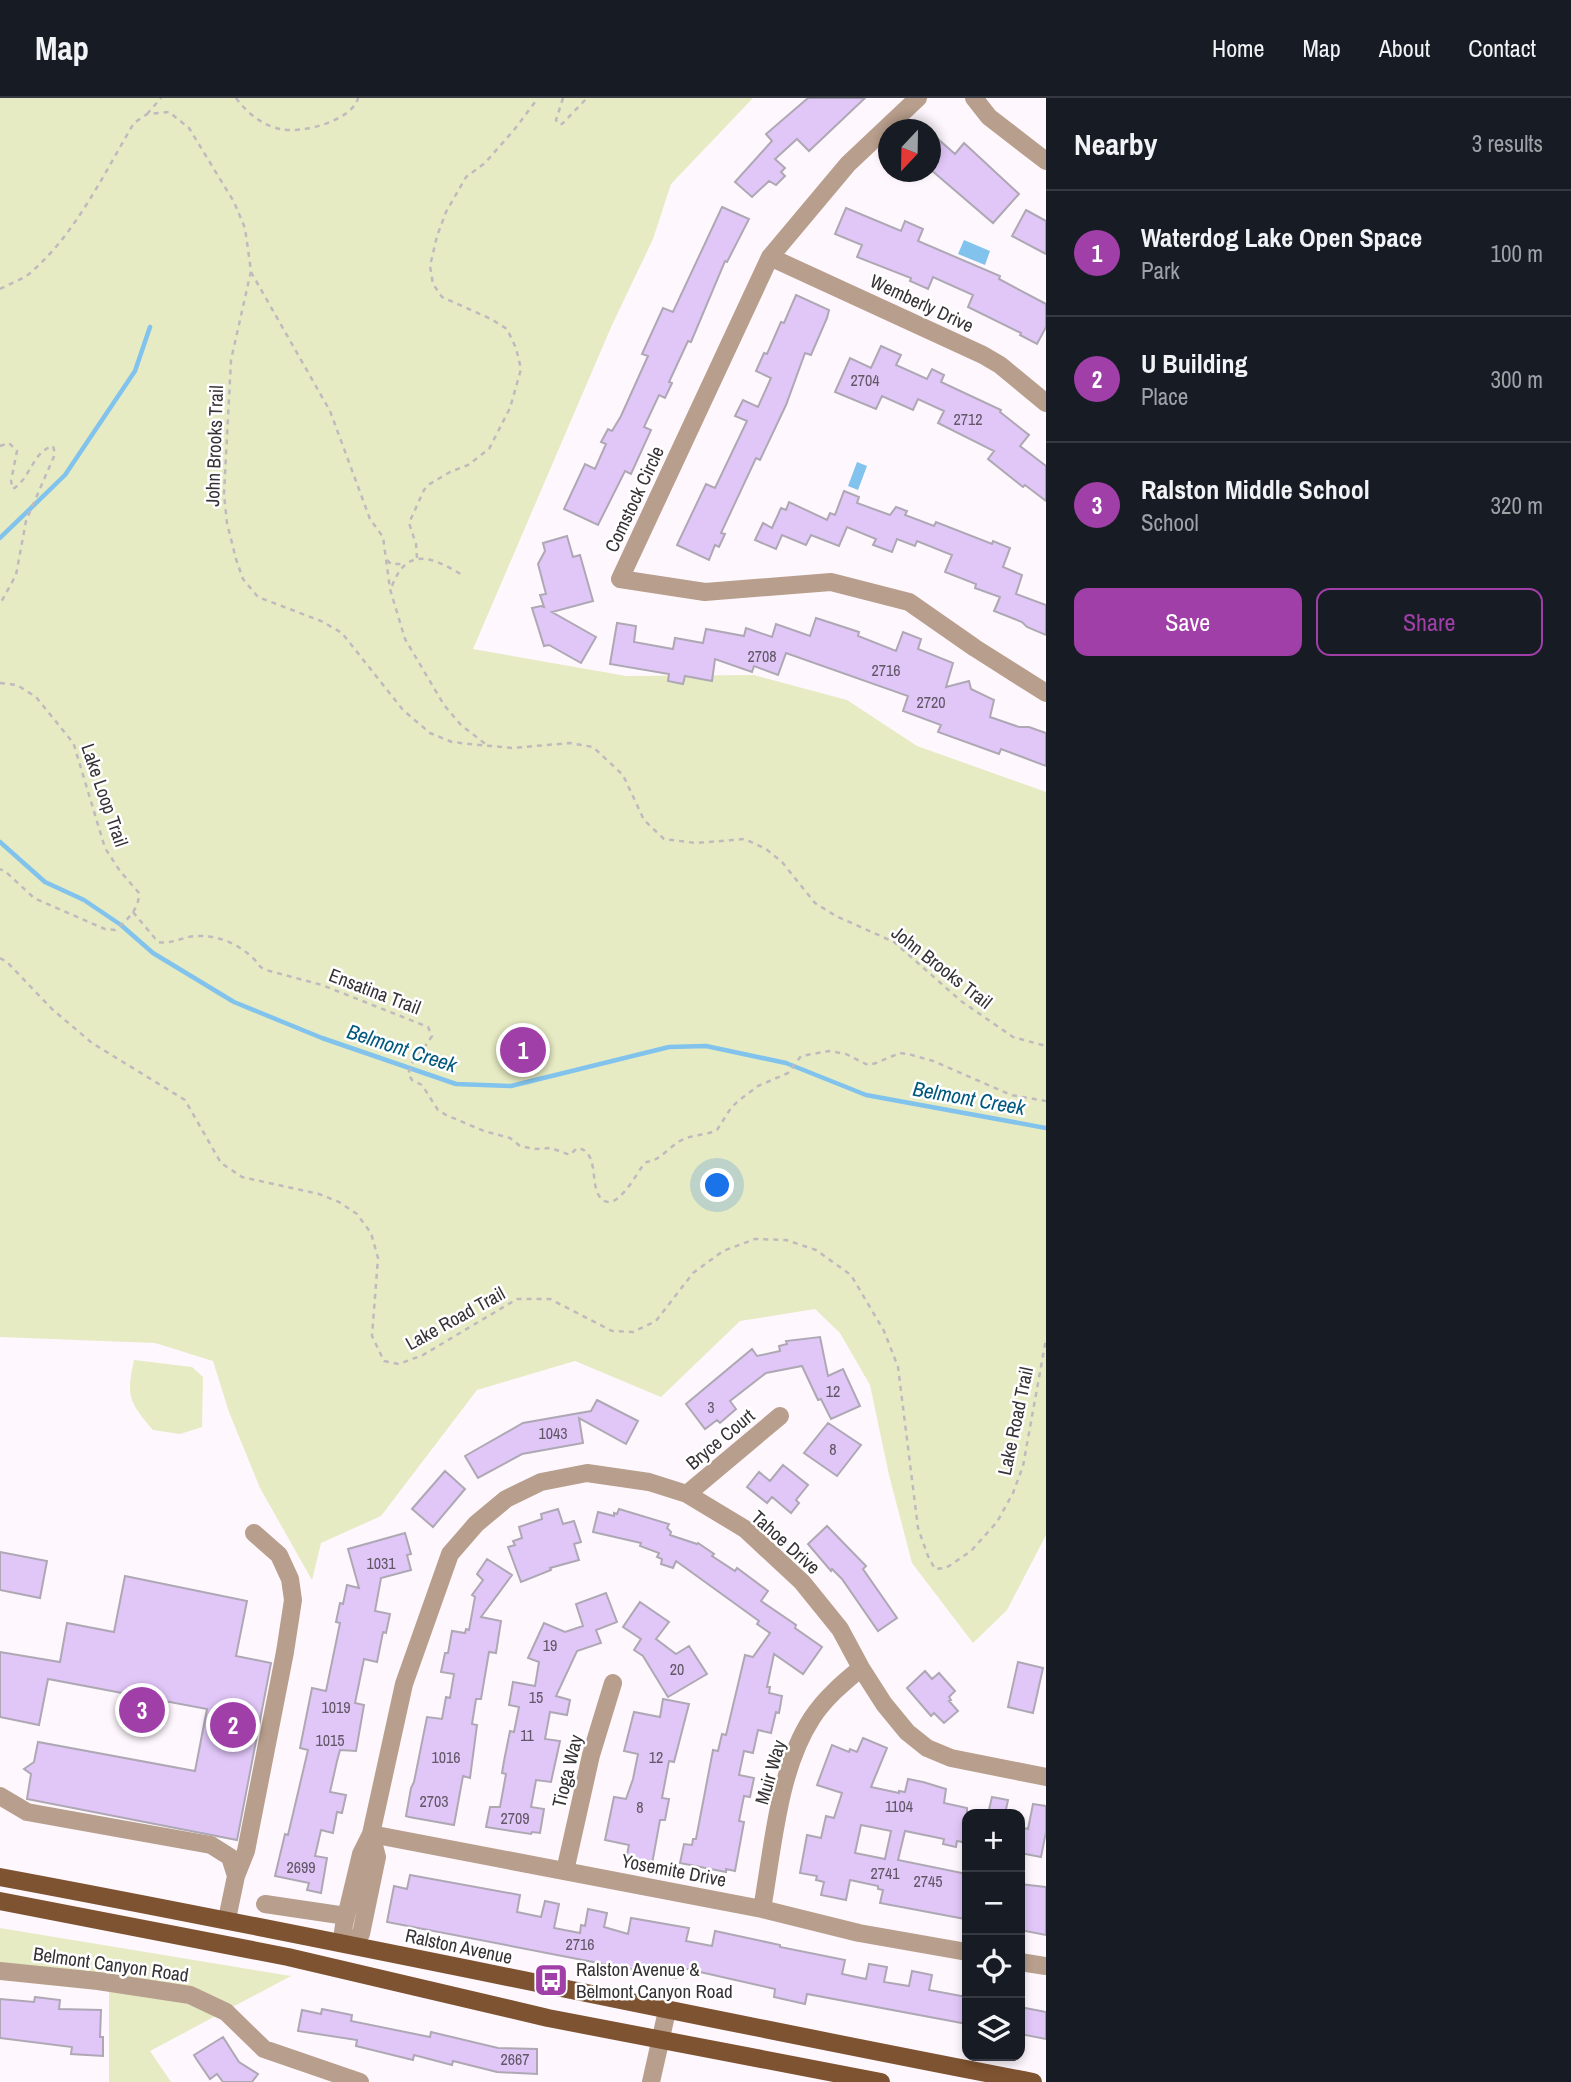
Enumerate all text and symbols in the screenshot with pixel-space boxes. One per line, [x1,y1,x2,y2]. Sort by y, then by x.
text: Map [35,26,89,70]
text: Home [1212,32,1264,64]
text: Map [1302,32,1341,64]
text: About [1379,32,1430,64]
text: Contact [1468,32,1536,64]
north arrow [878,119,941,182]
text: Nearby [1074,124,1157,164]
text: 3 results [1472,128,1543,159]
text: Waterdog Lake Open Space [1141,220,1422,255]
text: 1 [1092,238,1102,269]
text: 100 m [1491,238,1543,269]
text: Park [1141,255,1180,286]
street label: Wemberly Drive [866,268,978,338]
text: U Building [1141,346,1248,381]
text: 2 [1092,364,1102,395]
text: 300 m [1491,364,1543,395]
house number: 2704 [850,369,880,391]
text: Place [1141,381,1188,412]
street label: John Brooks Trail [199,385,229,507]
house number: 2712 [953,408,983,430]
street label: Comstock Circle [598,442,670,556]
text: Ralston Middle School [1141,472,1370,507]
text: 3 [1092,490,1102,521]
text: 320 m [1491,490,1543,521]
text: School [1141,507,1199,538]
button: Save [1074,588,1302,656]
button: Share [1316,588,1543,656]
house number: 2708 [747,645,777,667]
house number: 2716 [871,659,901,681]
house number: 2720 [916,691,946,713]
street label: Lake Loop Trail [75,740,135,850]
street label: John Brooks Trail [886,919,998,1015]
street label: Ensatina Trail [325,962,425,1020]
water label: Belmont Creek [343,1017,462,1080]
pin: 1 [500,1024,546,1076]
water label: Belmont Creek [910,1074,1029,1122]
your location [700,1168,734,1202]
street label: Lake Road Trail [401,1280,509,1356]
street label: Lake Road Trail [991,1364,1039,1478]
house number: 12 [826,1380,840,1402]
house number: 3 [707,1396,715,1418]
street label: Bryce Court [680,1402,760,1475]
house number: 1043 [538,1422,568,1444]
house number: 8 [829,1438,837,1460]
street label: Tahoe Drive [746,1504,826,1580]
house number: 1031 [366,1552,396,1574]
house number: 19 [543,1634,557,1656]
house number: 20 [670,1658,684,1680]
pin: 3 [119,1684,165,1736]
house number: 15 [529,1686,543,1708]
house number: 1019 [321,1696,351,1718]
pin: 2 [210,1699,256,1751]
house number: 11 [520,1724,535,1746]
house number: 1015 [315,1729,345,1751]
street label: Tioga Way [545,1732,589,1810]
street label: Muir Way [748,1736,792,1807]
house number: 1016 [431,1746,461,1768]
house number: 12 [649,1746,663,1768]
house number: 2703 [419,1790,449,1812]
house number: 1104 [885,1795,913,1817]
house number: 8 [636,1796,644,1818]
house number: 2709 [500,1807,530,1829]
map controls [962,1809,1025,2061]
button: + [962,1809,1025,1872]
street label: Yosemite Drive [619,1847,729,1893]
house number: 2699 [286,1856,316,1878]
house number: 2741 [870,1862,900,1884]
house number: 2745 [913,1870,943,1892]
button: − [962,1872,1025,1935]
street label: Ralston Avenue [403,1922,515,1970]
house number: 2716 [565,1933,595,1955]
button: locate [962,1935,1025,1998]
street label: Belmont Canyon Road [32,1940,190,1988]
place label: Ralston Avenue & Belmont Canyon Road [576,1956,733,2004]
bus stop icon: Ralston Avenue & Belmont Canyon Road [532,1961,570,1999]
button: layers [962,1998,1025,2061]
house number: 2667 [500,2048,530,2070]

